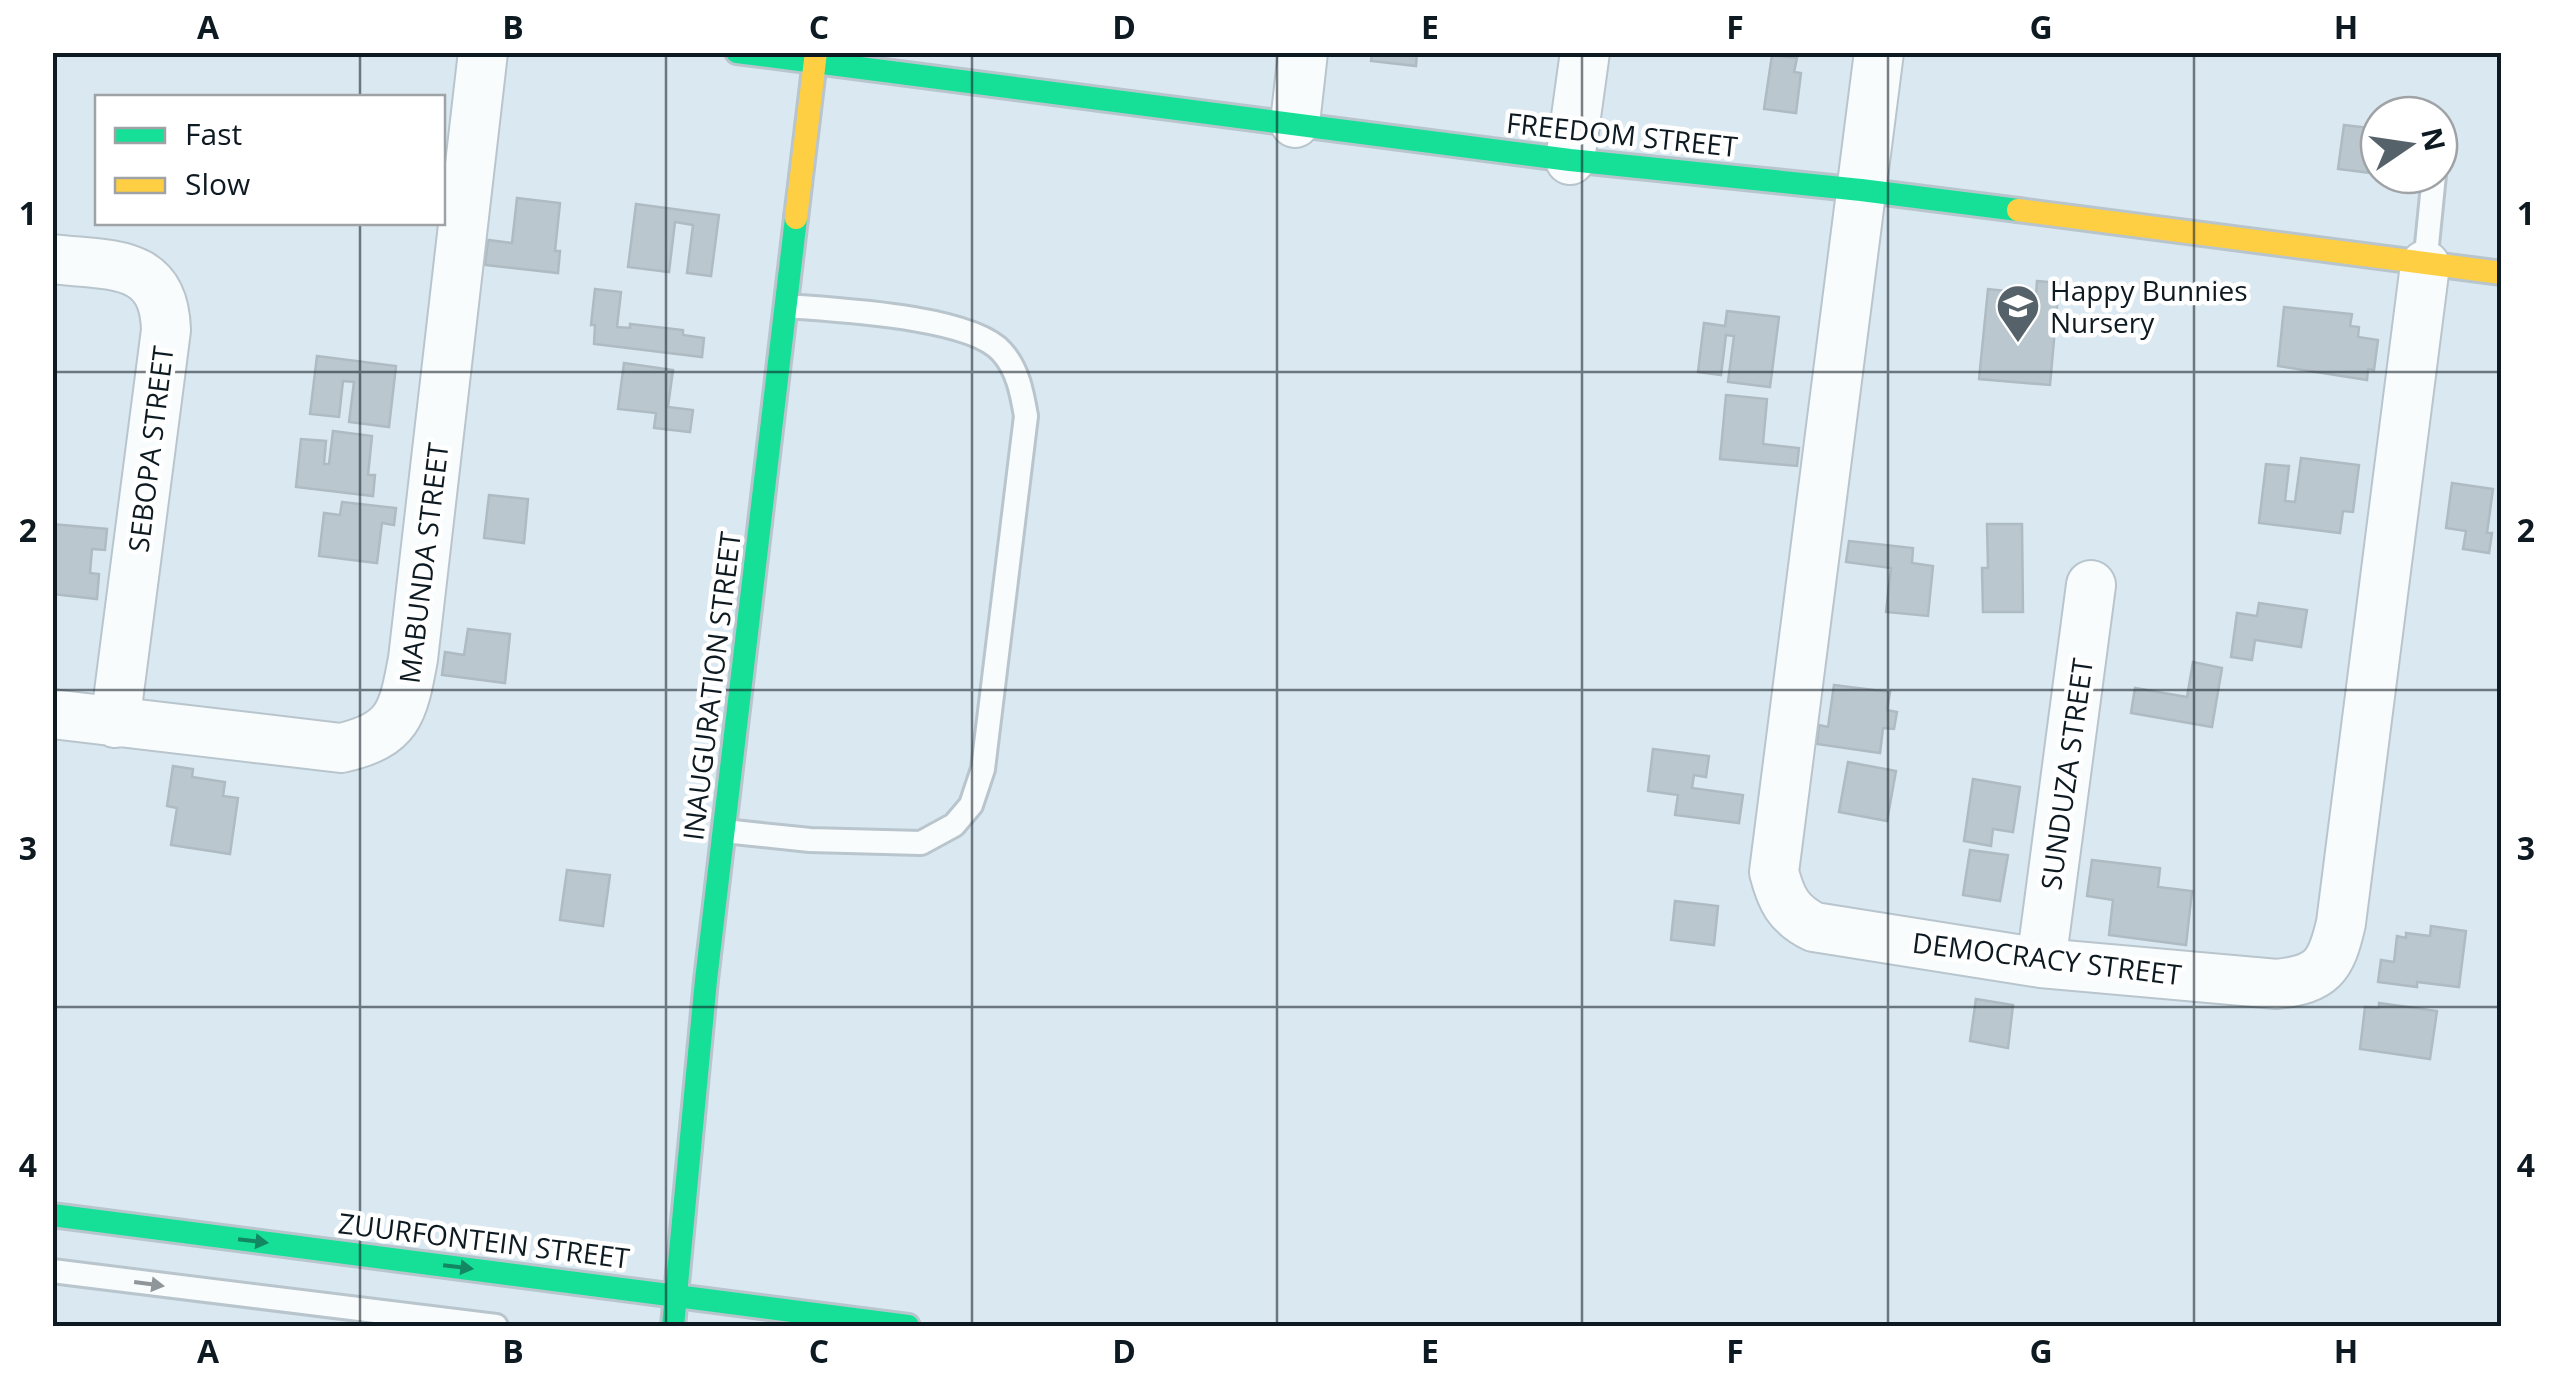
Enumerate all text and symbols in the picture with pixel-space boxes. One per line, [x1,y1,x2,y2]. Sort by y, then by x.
text: A [197,5,220,48]
text: B [502,5,524,48]
text: C [809,5,829,48]
text: D [1112,5,1136,48]
text: E [1421,5,1439,48]
text: F [1726,5,1744,48]
text: G [2029,5,2053,48]
text: H [2334,5,2358,48]
legend [95,95,445,225]
north arrow [2359,95,2459,195]
street label: FREEDOM STREET [1505,103,1740,165]
text: Fast [185,113,242,154]
text: N [2413,124,2455,155]
text: Slow [185,163,250,204]
text: 1 [19,191,37,234]
text: 1 [2517,191,2535,234]
place label: Happy Bunnies Nursery [2050,271,2248,341]
school or university icon: Happy Bunnies Nursery [1995,283,2041,344]
street label: SEBOPA STREET [119,343,182,554]
street label: MABUNDA STREET [389,440,457,686]
text: 2 [19,508,37,551]
text: 2 [2517,508,2535,551]
street label: INAUGURATION STREET [673,529,749,843]
street label: SUNDUZA STREET [2031,655,2101,892]
text: 3 [19,826,37,869]
text: 3 [2517,826,2535,869]
street label: DEMOCRACY STREET [1910,923,2184,993]
text: 4 [19,1143,37,1186]
text: 4 [2517,1143,2535,1186]
street label: ZUURFONTEIN STREET [336,1203,632,1277]
one-way arrow [238,1233,270,1249]
one-way arrow [443,1259,475,1275]
one-way arrow [134,1276,165,1292]
text: A [197,1329,220,1372]
text: B [502,1329,524,1372]
text: C [809,1329,829,1372]
text: D [1112,1329,1136,1372]
text: E [1421,1329,1439,1372]
text: F [1726,1329,1744,1372]
text: G [2029,1329,2053,1372]
text: H [2334,1329,2358,1372]

